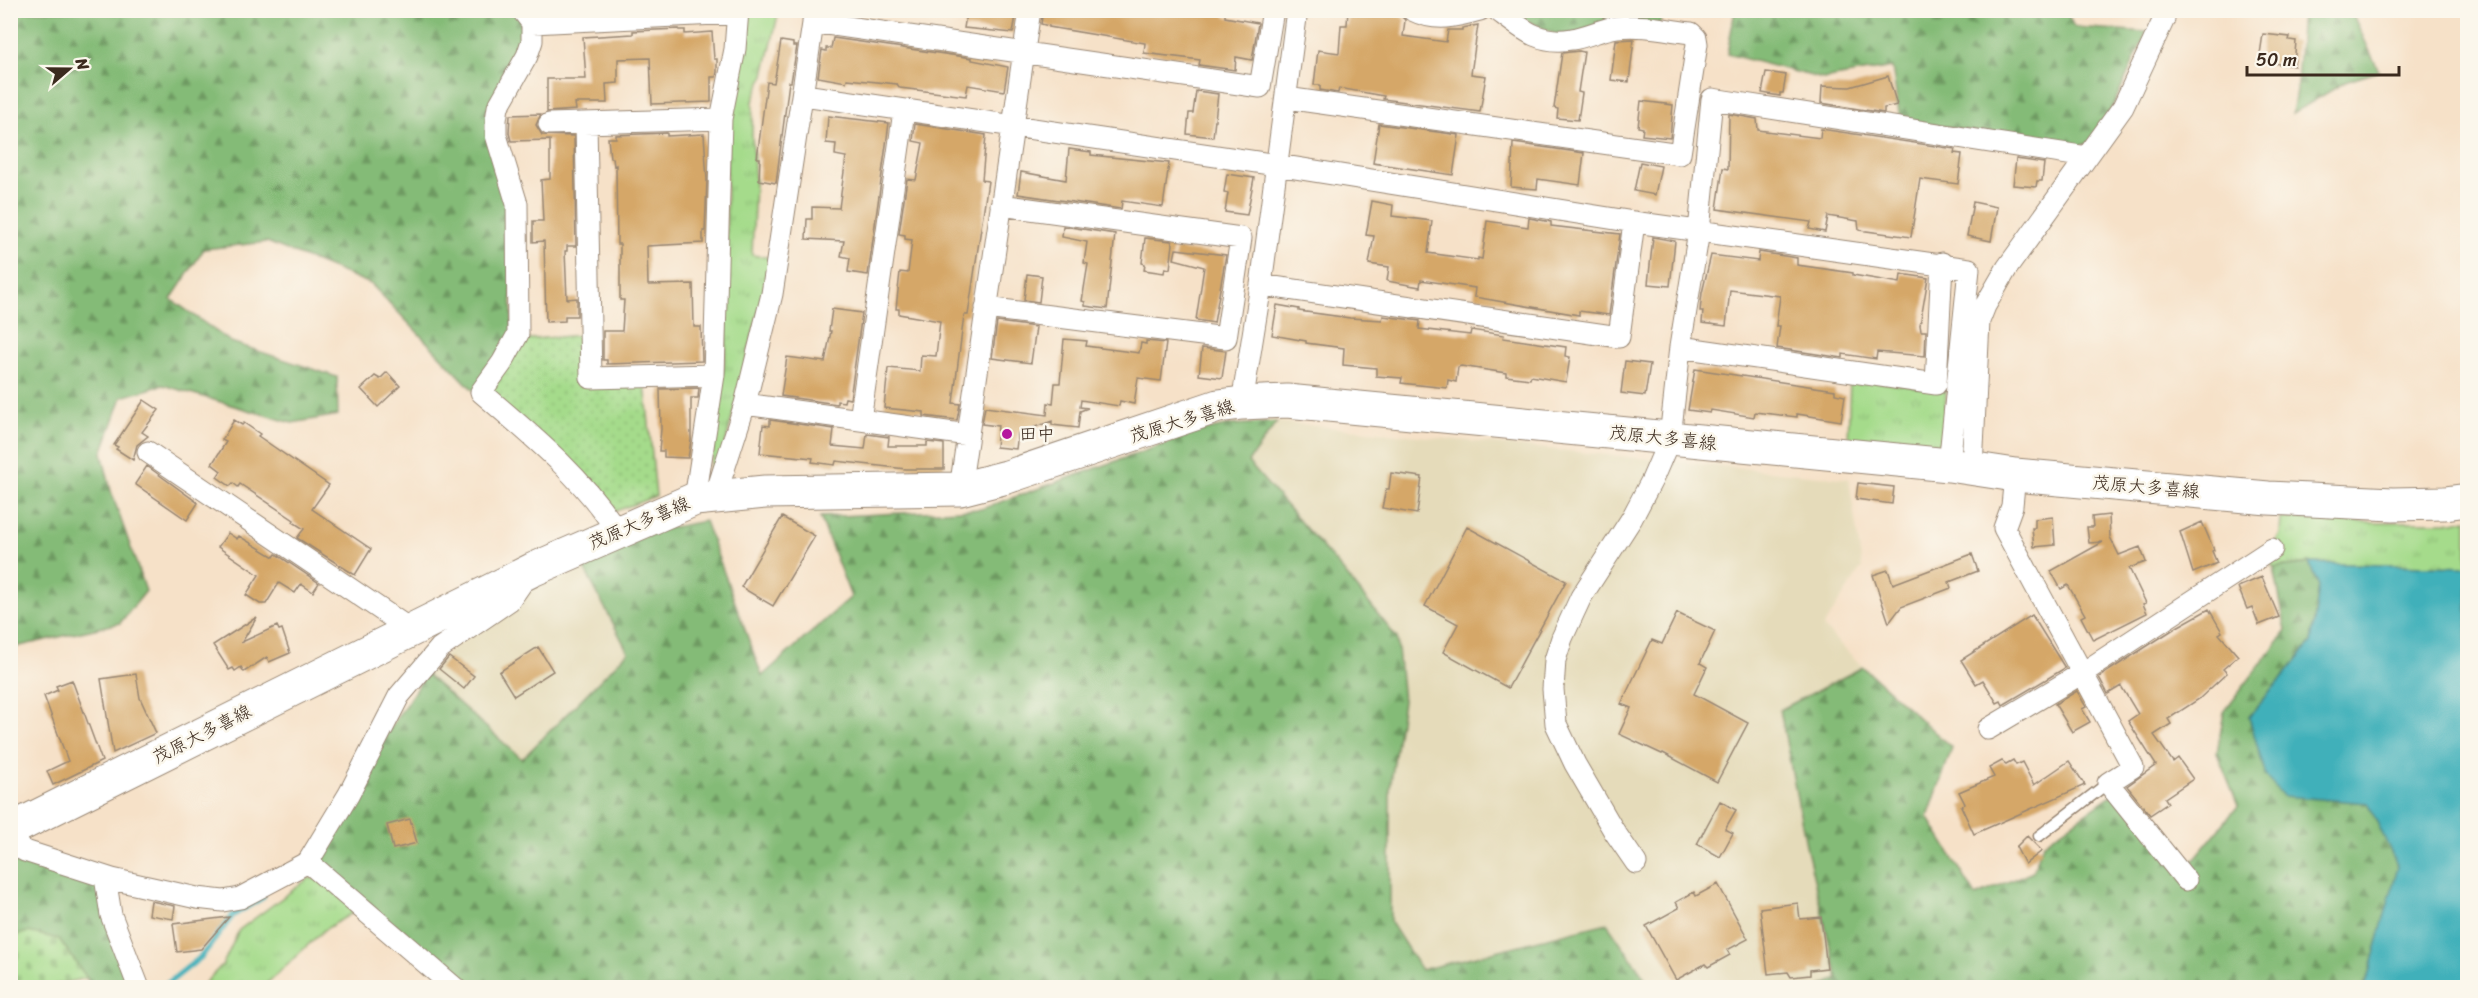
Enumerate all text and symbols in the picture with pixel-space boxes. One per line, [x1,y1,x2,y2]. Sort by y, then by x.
north arrow [39,39,99,99]
scale bar [2247,39,2398,77]
text: 50 m [2256,44,2297,76]
text: N [67,53,98,75]
street label: 茂原大多喜線 [1126,390,1238,452]
street label: 茂原大多喜線 [1608,416,1718,460]
place label: 田中 [1019,418,1055,450]
marker: 田中 [1000,427,1014,441]
street label: 茂原大多喜線 [2091,466,2201,508]
street label: 茂原大多喜線 [583,487,695,559]
street label: 茂原大多喜線 [147,695,257,773]

